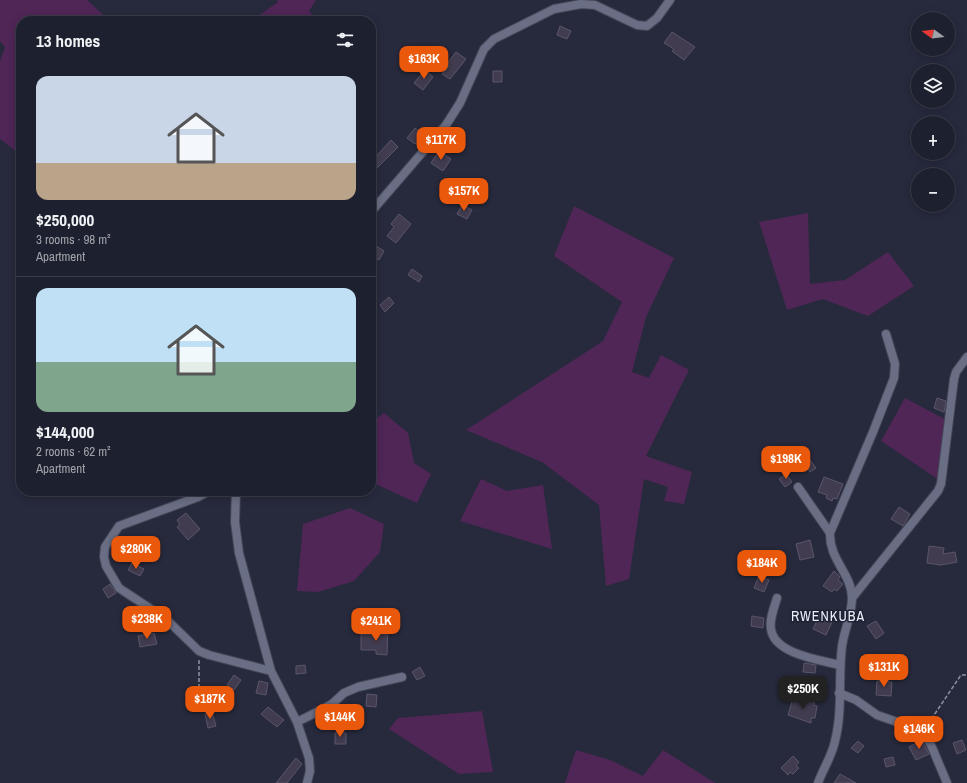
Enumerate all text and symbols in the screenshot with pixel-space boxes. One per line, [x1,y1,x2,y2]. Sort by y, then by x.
north arrow [911,12,955,56]
map controls [911,12,955,212]
text: 13 homes [36,29,100,52]
icon: filters [334,29,356,51]
pin: $163K [396,46,452,80]
text: $163K [408,50,440,67]
button: layers [911,64,955,108]
icon: home [160,102,232,174]
button: + [911,116,955,160]
pin: $117K [413,127,469,161]
text: $117K [426,131,456,148]
button: − [911,168,955,212]
pin: $157K [436,178,492,212]
text: $157K [448,182,480,199]
text: $250,000 [36,208,94,231]
text: 3 rooms · 98 m² [36,231,111,248]
text: Apartment [36,248,85,265]
icon: home [160,314,232,386]
text: $144,000 [36,420,94,443]
text: 2 rooms · 62 m² [36,443,111,460]
pin: $198K [758,446,814,480]
text: $198K [770,450,802,467]
text: Apartment [36,460,85,477]
pin: $280K [108,536,164,570]
text: $280K [120,540,152,557]
pin: $184K [734,550,790,584]
text: $184K [746,554,778,571]
pin: $238K [119,606,175,640]
district label: RWENKUBA [791,607,865,625]
pin: $241K [348,608,404,642]
text: $238K [131,610,163,627]
text: $241K [360,612,392,629]
pin: $131K [856,654,912,688]
text: $131K [868,658,900,675]
pin: $250K [775,676,831,710]
text: $250K [787,680,819,697]
pin: $187K [182,686,238,720]
text: $187K [194,690,226,707]
pin: $144K [312,704,368,738]
text: $144K [324,708,356,725]
pin: $146K [891,716,947,750]
text: $146K [903,720,935,737]

